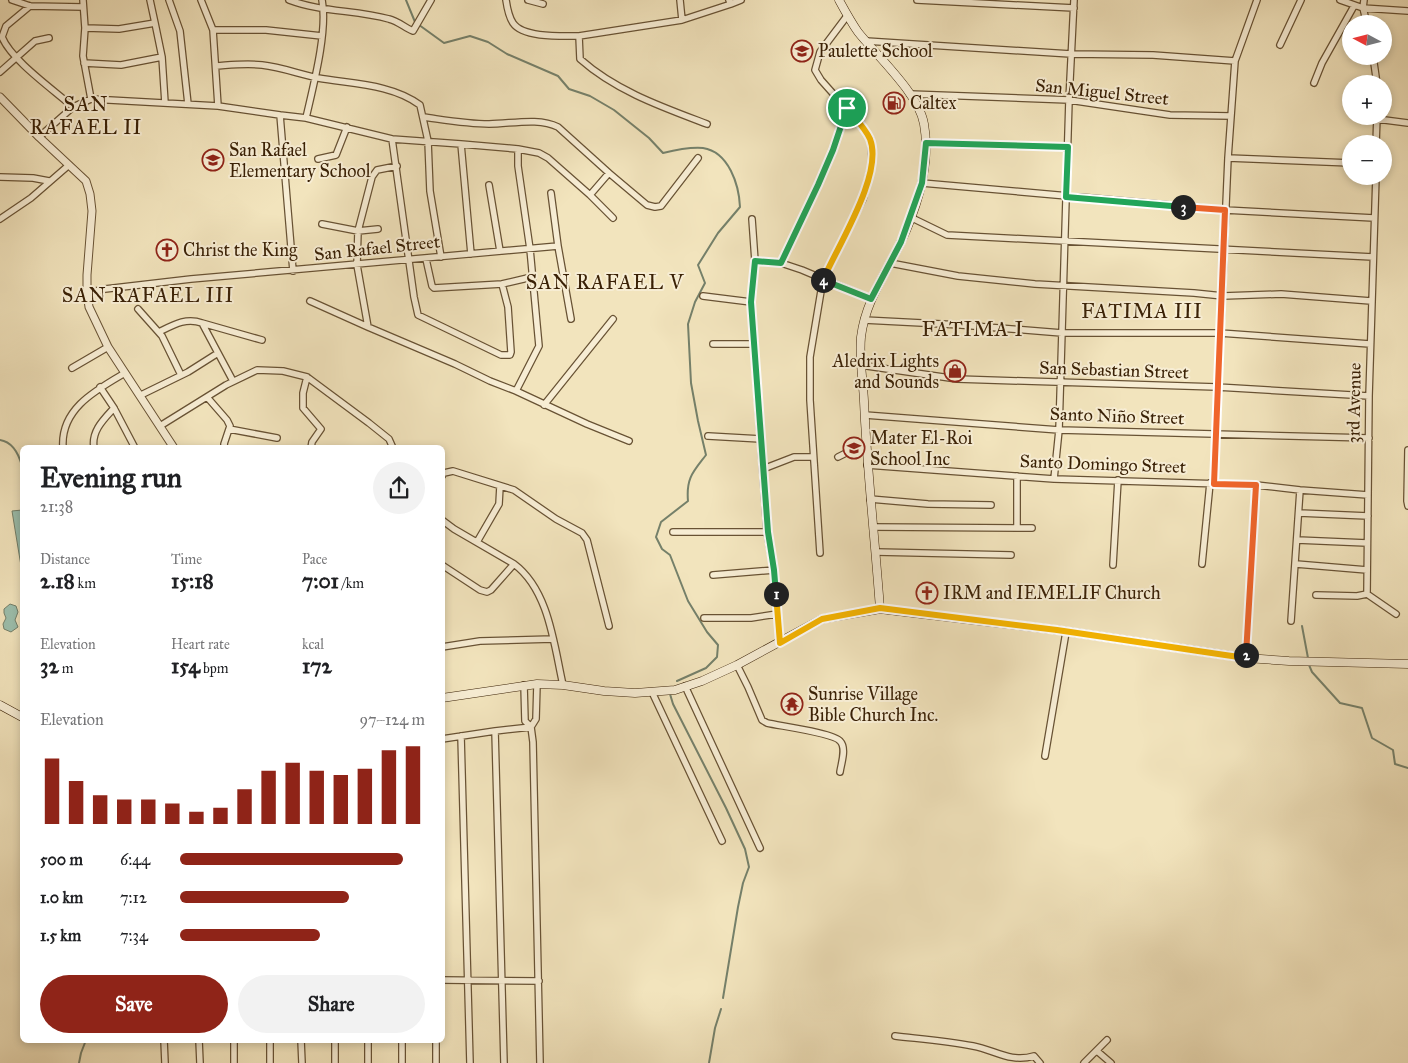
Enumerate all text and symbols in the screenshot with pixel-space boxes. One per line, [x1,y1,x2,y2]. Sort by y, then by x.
north arrow [1342,15,1392,65]
map controls [1342,15,1392,185]
school or university icon: Paulette School [790,39,814,63]
place label: Paulette School [818,40,933,62]
street label: San Miguel Street [1034,74,1171,111]
button: + [1342,75,1392,125]
pin [826,87,868,129]
fuel station icon: Caltex [882,91,906,115]
district label: SAN RAFAEL II [30,92,142,139]
place label: Caltex [910,92,957,114]
icon: arrive [833,94,861,122]
button: − [1342,135,1392,185]
place label: San Rafael Elementary School [229,139,371,182]
school or university icon: San Rafael Elementary School [201,148,225,172]
pin: 3 [1170,194,1196,220]
text: 3 [1181,199,1186,216]
street label: San Rafael Street [313,230,442,266]
church icon: Christ the King [155,238,179,262]
place label: Christ the King [183,239,298,262]
pin: 4 [810,268,836,292]
district label: SAN RAFAEL V [526,270,684,294]
text: 4 [820,272,827,289]
district label: SAN RAFAEL III [62,283,234,307]
district label: FATIMA III [1081,299,1203,323]
district label: FATIMA I [922,317,1024,341]
place label: Aledrix Lights and Sounds [831,350,939,393]
street label: San Sebastian Street [1039,356,1190,384]
shop icon: Aledrix Lights and Sounds [943,359,967,383]
street label: 3rd Avenue [1342,362,1366,444]
street label: Santo Niño Street [1049,403,1185,429]
place label: Mater El-Roi School Inc [870,427,973,470]
school or university icon: Mater El-Roi School Inc [842,436,866,460]
street label: Santo Domingo Street [1019,450,1187,479]
text: Evening run [40,460,182,495]
button: share [373,462,425,514]
text: 21:38 [40,497,73,516]
text: Distance [40,551,90,568]
text: Time [171,551,202,568]
text: Pace [302,551,327,568]
text: 2.18 [40,568,75,594]
text: 15:18 [171,568,214,594]
text: 7:01 [302,568,339,594]
text: km [75,575,96,592]
text: /km [339,575,364,592]
church icon: IRM and IEMELIF Church [915,581,939,605]
pin: 1 [764,582,788,606]
place label: IRM and IEMELIF Church [943,582,1161,604]
text: 1 [774,586,779,603]
text: Elevation [40,636,96,653]
text: Heart rate [171,636,230,653]
text: kcal [302,636,324,653]
pin: 2 [1234,642,1258,668]
text: 2 [1243,647,1250,664]
text: 32 [40,653,59,679]
text: 154 [171,653,200,679]
text: 172 [302,653,332,679]
text: m [59,660,74,677]
text: bpm [200,660,229,677]
place label: Sunrise Village Bible Church Inc. [808,683,938,726]
temple icon: Sunrise Village Bible Church Inc. [780,692,804,716]
text: Elevation [40,710,104,729]
text: 97–124 m [359,710,425,729]
text: 500 m [40,850,83,869]
text: 6:44 [120,850,150,869]
text: 1.0 km [40,888,83,907]
text: 7:12 [120,888,147,907]
text: 1.5 km [40,926,81,945]
text: 7:34 [120,926,148,945]
button: Save [40,975,228,1033]
button: Share [238,975,425,1033]

